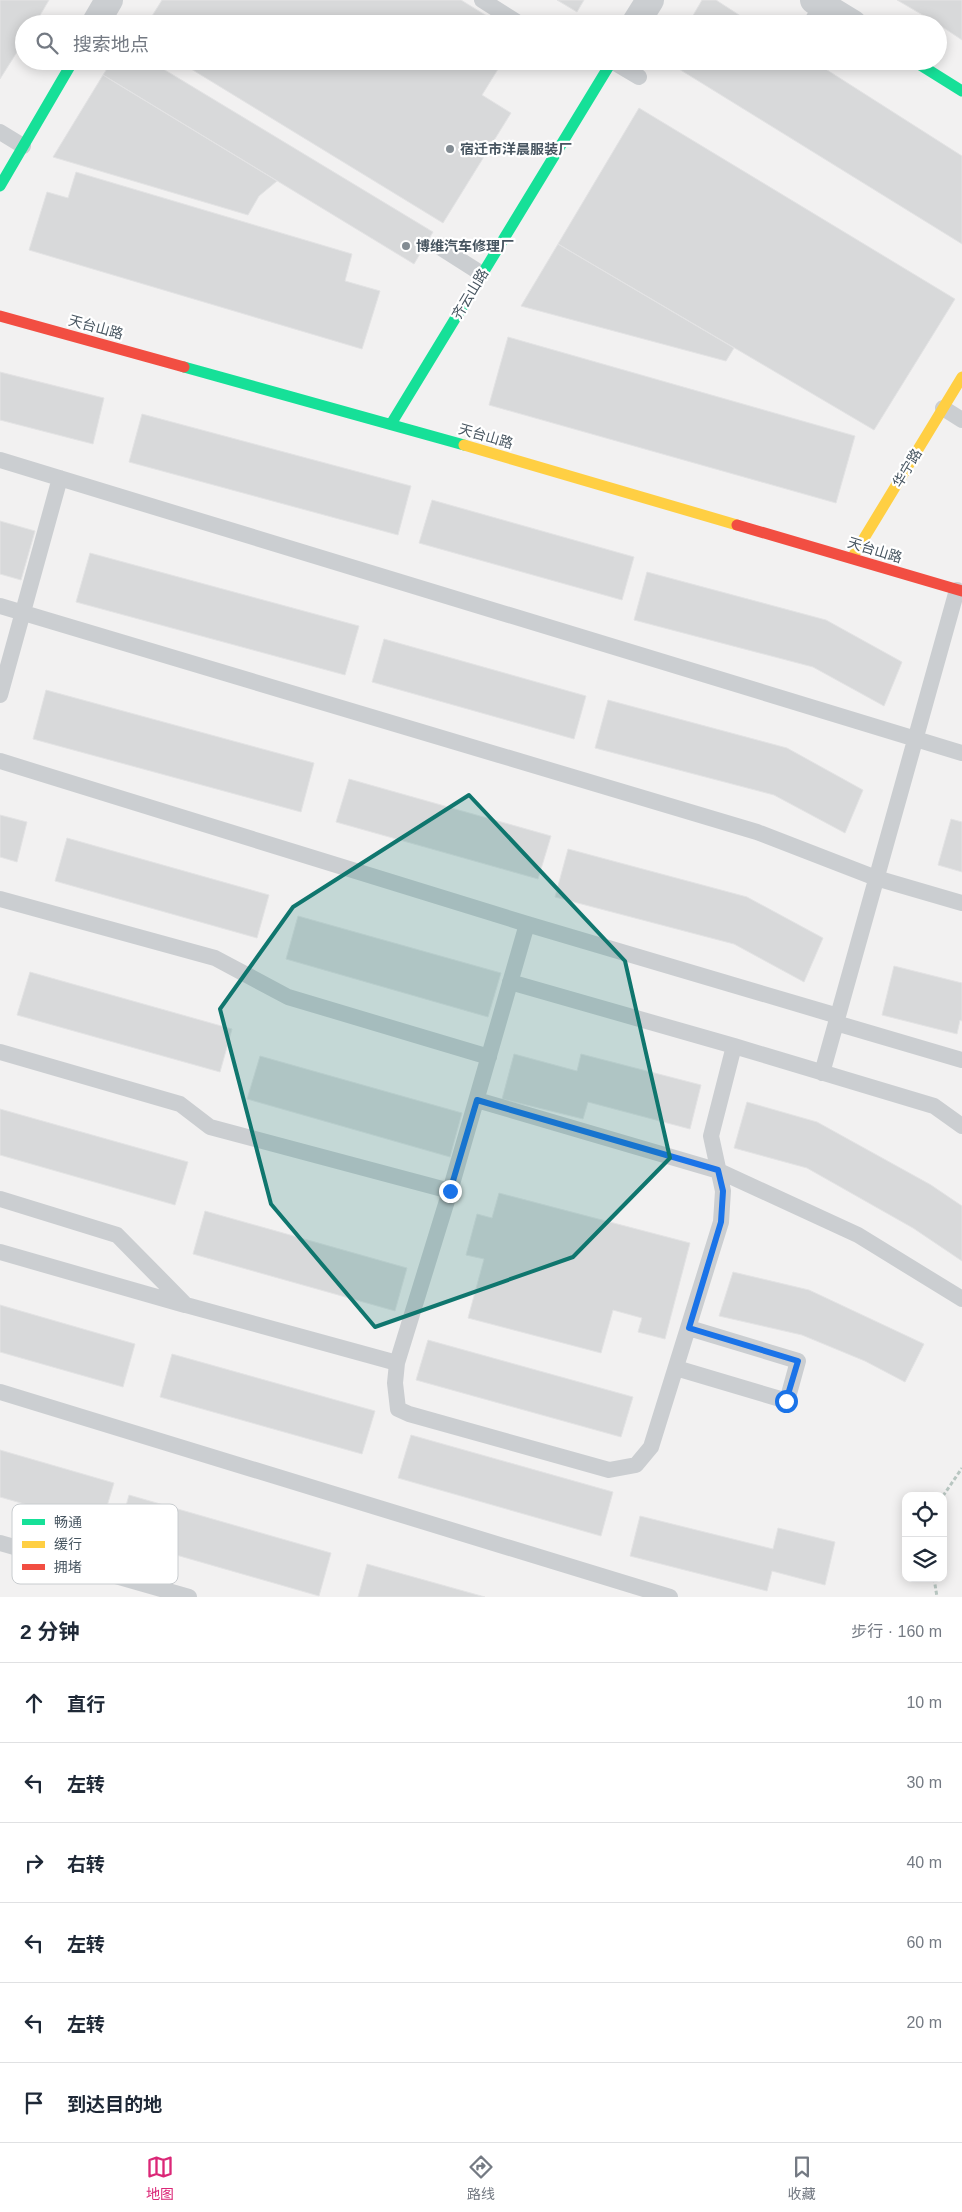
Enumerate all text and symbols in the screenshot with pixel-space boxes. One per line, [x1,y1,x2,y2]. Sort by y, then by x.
search box [15,15,947,70]
icon: search [33,29,61,57]
text: 搜索地点 [73,34,149,55]
place label: 宿迁市洋晨服装厂 [460,141,572,157]
marker: 宿迁市洋晨服装厂 [444,143,456,155]
place label: 博维汽车修理厂 [416,238,514,254]
marker: 博维汽车修理厂 [400,240,412,252]
street label: 齐云山路 [449,266,491,322]
street label: 天台山路 [67,312,125,342]
street label: 天台山路 [457,421,515,451]
street label: 华宁路 [889,446,925,490]
street label: 天台山路 [846,534,904,566]
route end [439,1180,462,1203]
route start [775,1390,798,1413]
map controls [902,1492,947,1582]
button: locate [902,1492,947,1537]
legend [12,1504,178,1584]
text: 畅通 [54,1514,82,1530]
text: 缓行 [54,1536,82,1552]
button: layers [902,1537,947,1582]
text: 拥堵 [54,1559,82,1575]
text: 2 分钟 [20,1620,80,1643]
text: 步行 · 160 m [851,1623,942,1640]
icon: ahead [20,1689,48,1717]
text: 直行 [67,1694,105,1715]
text: 10 m [906,1694,942,1711]
icon: left [20,1769,48,1797]
text: 左转 [67,1774,105,1795]
text: 30 m [906,1774,942,1791]
icon: right [20,1849,48,1877]
text: 右转 [67,1854,105,1875]
text: 40 m [906,1854,942,1871]
icon: left [20,1929,48,1957]
text: 左转 [67,1934,105,1955]
text: 60 m [906,1934,942,1951]
icon: left [20,2009,48,2037]
text: 左转 [67,2014,105,2035]
text: 20 m [906,2014,942,2031]
icon: arrive [20,2089,48,2117]
text: 到达目的地 [67,2094,162,2115]
tab: 地图 [146,2153,174,2203]
tab: 路线 [467,2153,495,2203]
tab: 收藏 [788,2153,816,2203]

